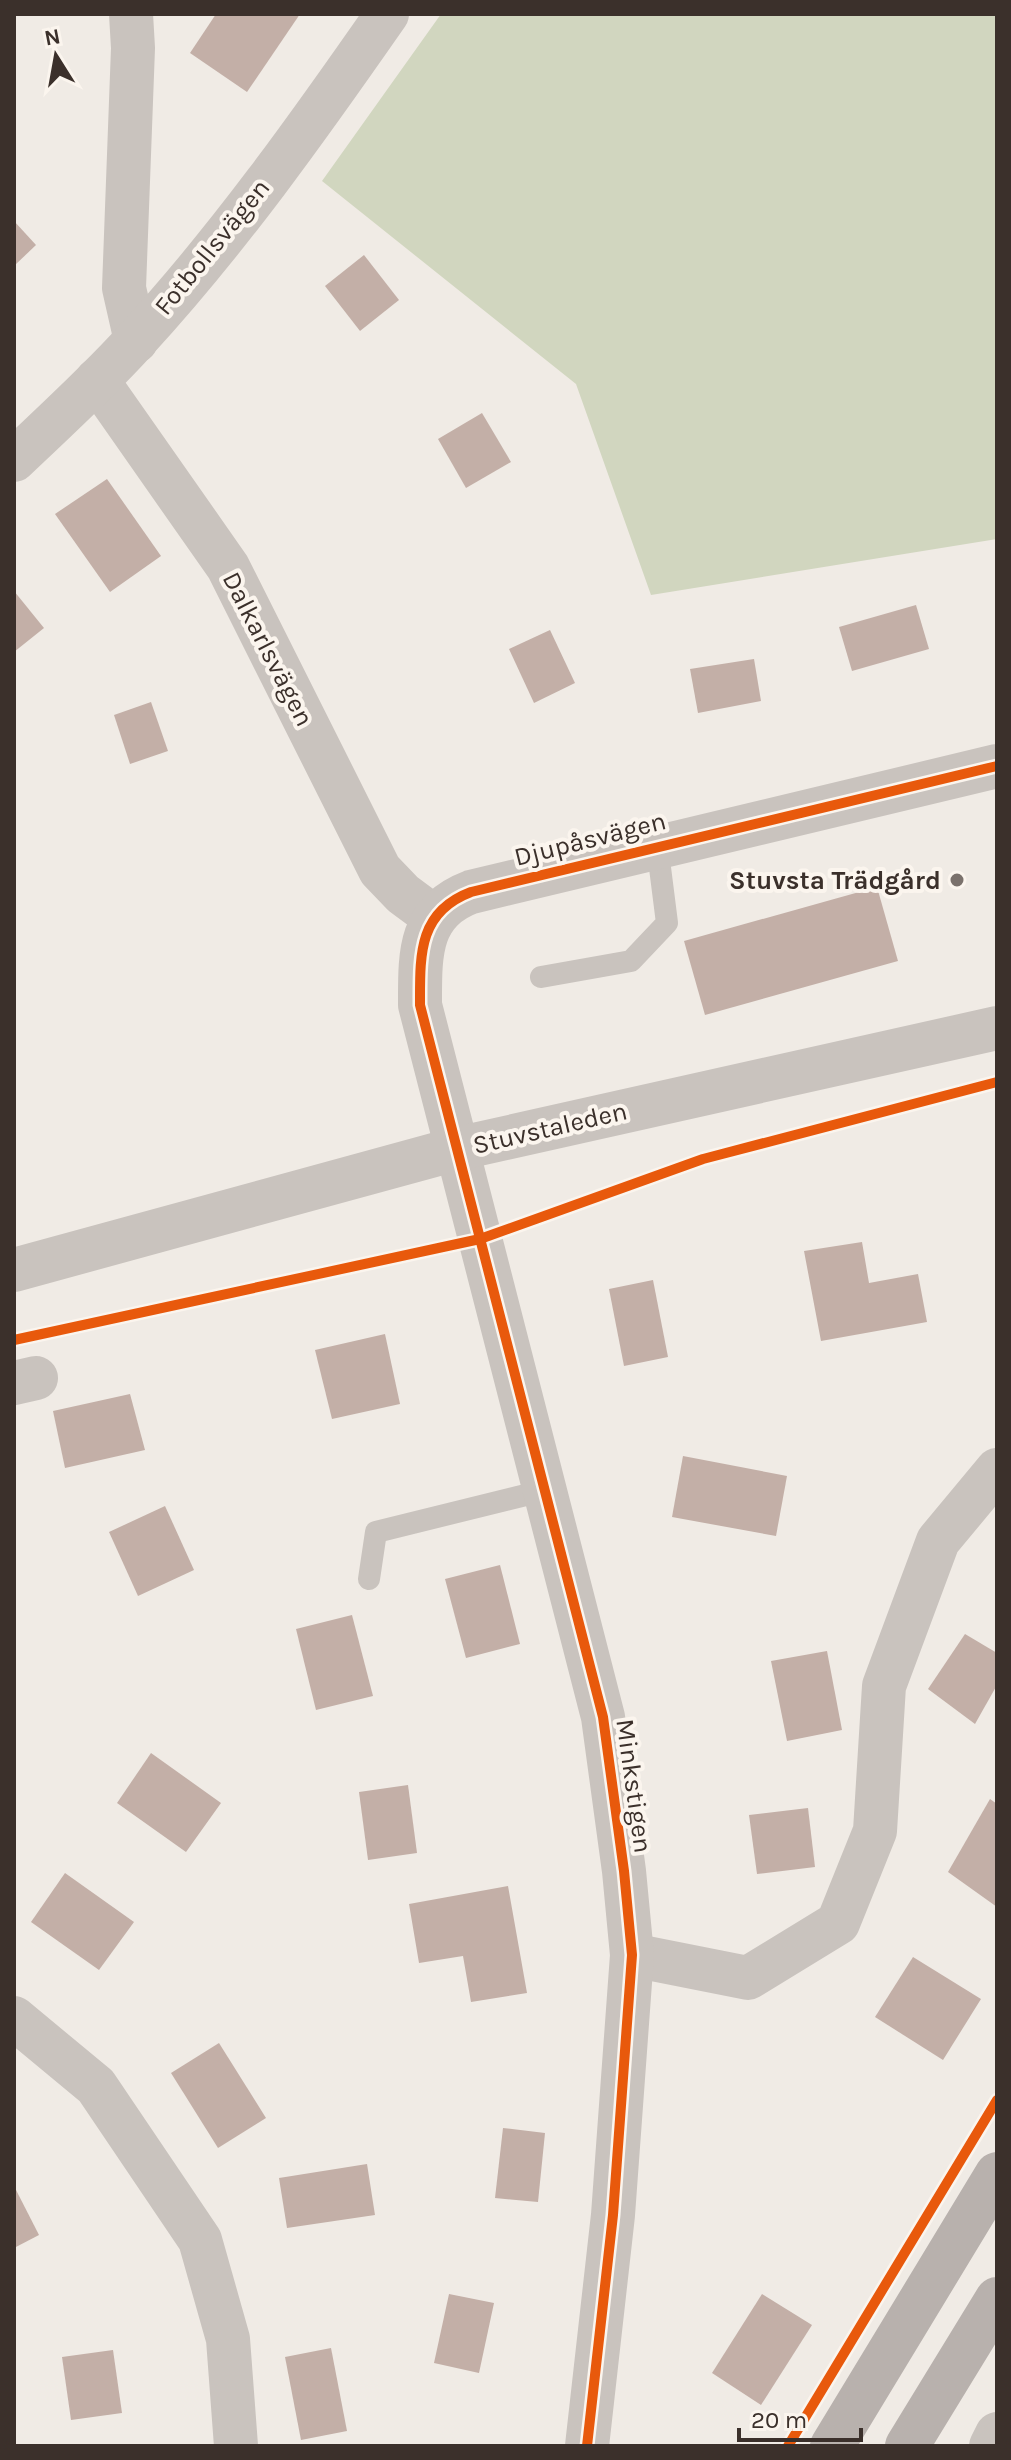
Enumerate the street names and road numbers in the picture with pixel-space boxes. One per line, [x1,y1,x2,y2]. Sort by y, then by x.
street label: Fotbollsvägen [148,173,276,321]
street label: Dalkarlsvägen [216,567,320,731]
street label: Djupåsvägen [511,805,669,873]
street label: Stuvstaleden [470,1095,630,1161]
street label: Minkstigen [609,1717,659,1855]

